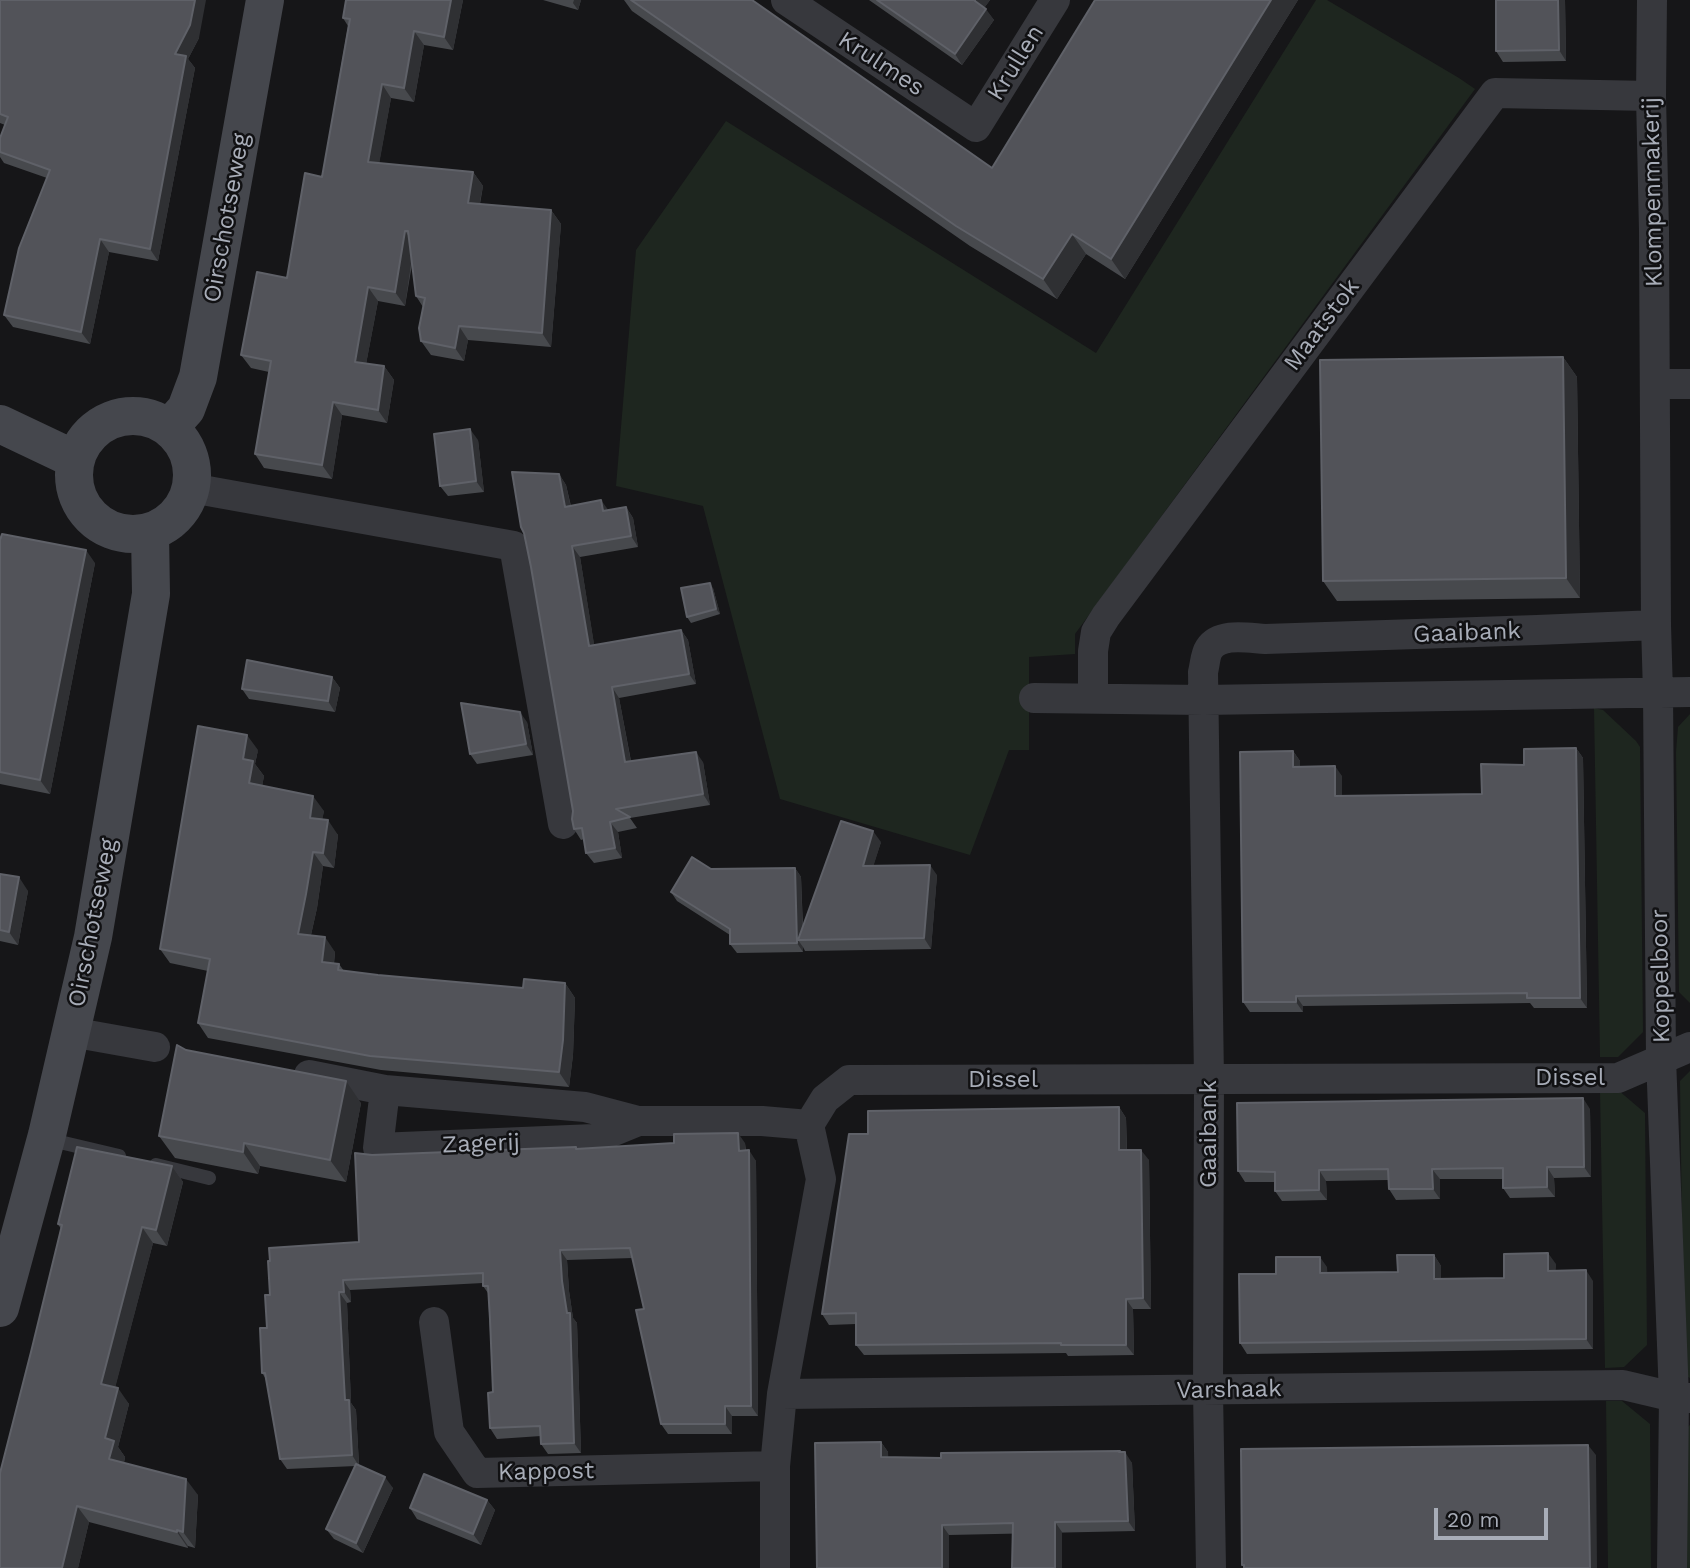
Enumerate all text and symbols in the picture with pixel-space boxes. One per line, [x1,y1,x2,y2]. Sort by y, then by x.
street label: Krullen [982,20,1050,106]
street label: Krulmes [832,25,930,103]
street label: Klompenmakerij [1637,97,1669,287]
street label: Oirschotseweg [198,131,256,305]
street label: Maatstok [1278,273,1366,377]
street label: Gaaibank [1413,617,1521,649]
street label: Oirschotseweg [63,836,123,1010]
street label: Koppelboor [1645,909,1677,1043]
street label: Dissel [1535,1064,1605,1092]
street label: Dissel [968,1066,1038,1094]
street label: Gaaibank [1195,1080,1223,1188]
street label: Zagerij [442,1128,520,1160]
street label: Varshaak [1176,1375,1282,1405]
street label: Kappost [498,1457,594,1487]
scale bar [1438,1494,1552,1538]
text: 20 m [1447,1507,1499,1532]

